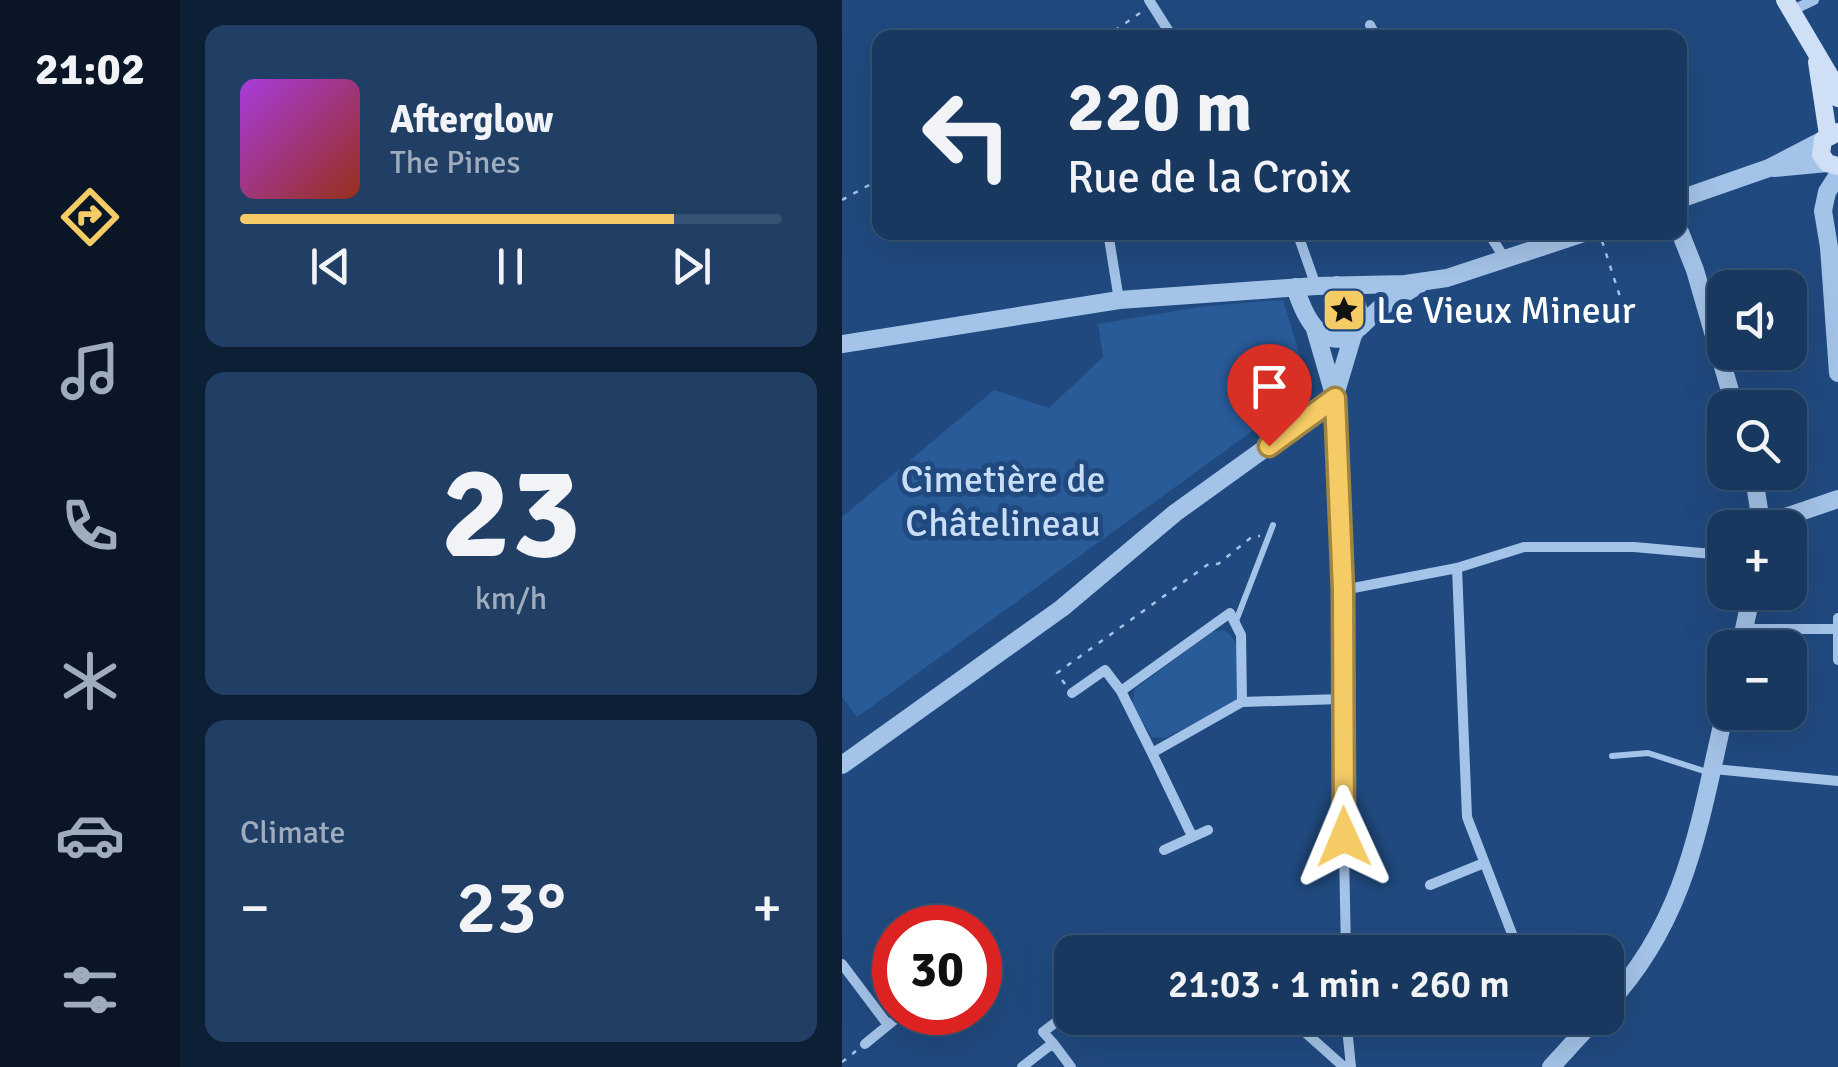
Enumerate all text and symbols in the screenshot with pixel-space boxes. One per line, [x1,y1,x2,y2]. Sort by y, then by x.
text: 21:02 [35,42,145,97]
text: 220 m [1067,64,1252,150]
icon: left [902,70,1032,200]
text: Afterglow [390,96,553,143]
text: The Pines [390,143,521,182]
text: Rue de la Croix [1067,150,1351,205]
icon: directions [55,182,125,252]
icon: previous [303,239,358,294]
icon: pause [483,239,538,294]
icon: next [664,239,719,294]
map controls [1707,270,1807,730]
button: sound [1707,270,1807,370]
place icon: Le Vieux Mineur [1321,287,1367,333]
place label: Le Vieux Mineur [1376,287,1636,334]
icon: music [55,336,125,406]
pin [1227,344,1312,447]
icon: arrive [1242,359,1297,414]
button: search [1707,390,1807,490]
text: 23 [441,434,581,594]
park label: Cimetière de Châtelineau [900,456,1106,547]
icon: phone [55,491,125,561]
button: + [1707,510,1807,610]
text: km/h [475,579,547,618]
button: − [1707,630,1807,730]
icon: climate [55,646,125,716]
position arrow [1292,785,1396,889]
icon: car [55,800,125,870]
text: Climate [240,813,346,852]
text: 23° [456,861,566,954]
text: − [240,874,270,942]
text: + [752,874,782,942]
speed limit sign: 30 [872,905,1002,1035]
icon: filters [55,955,125,1025]
text: 21:03 · 1 min · 260 m [1168,961,1510,1008]

